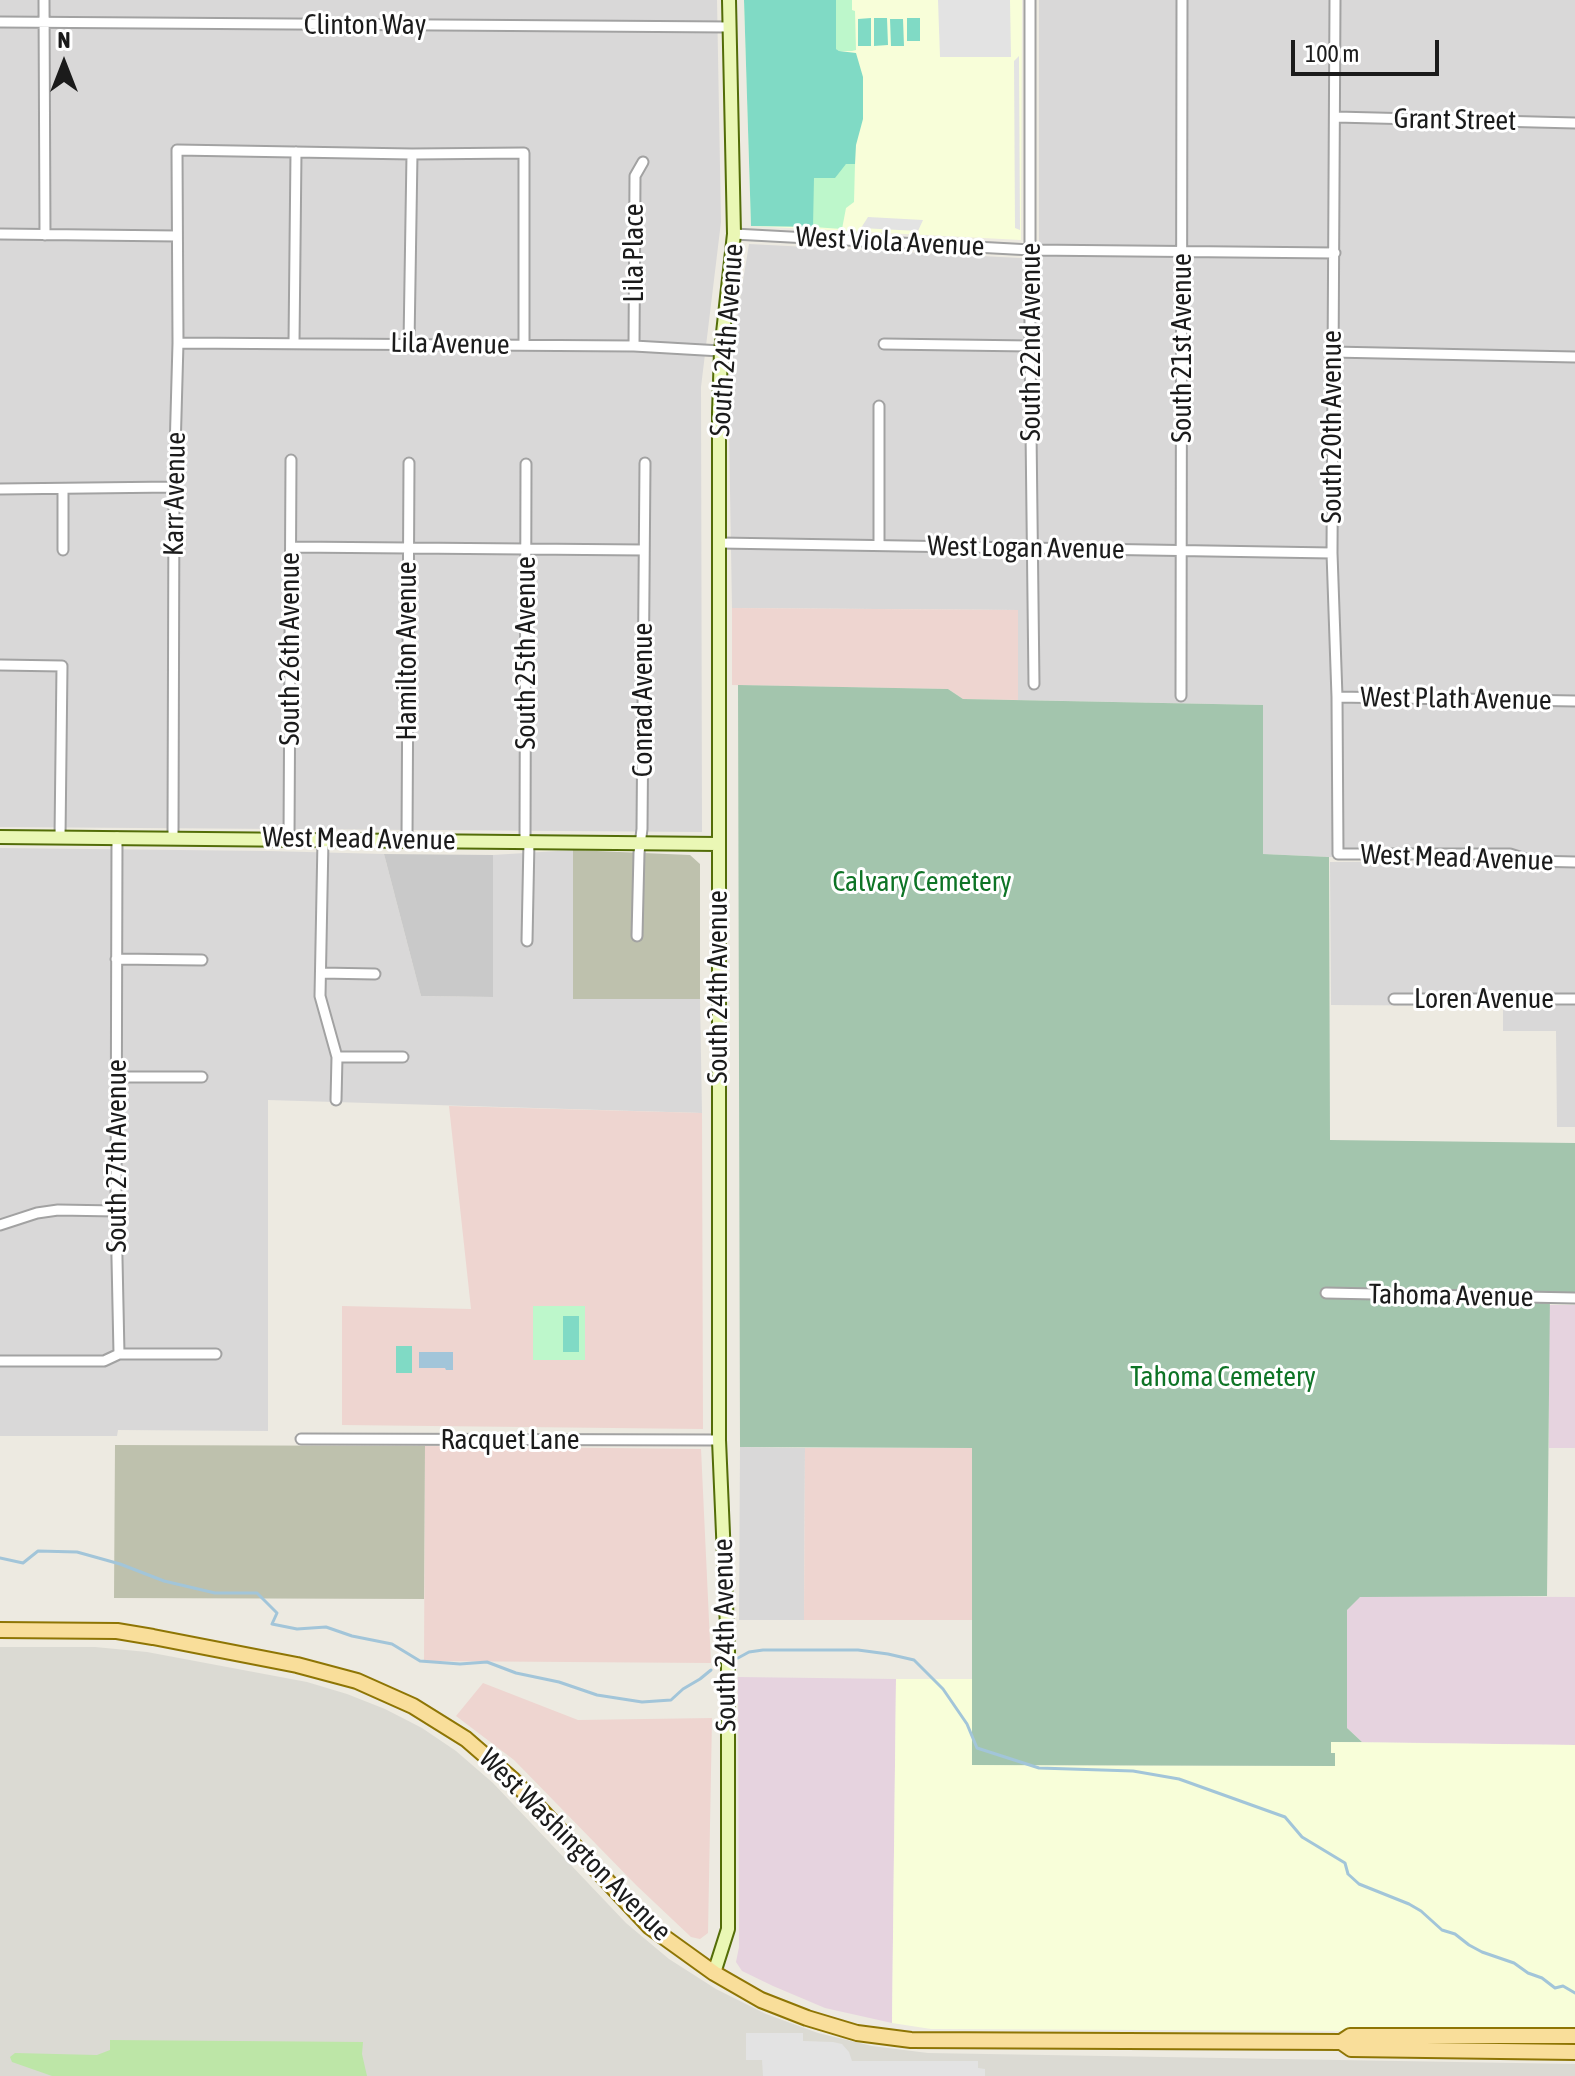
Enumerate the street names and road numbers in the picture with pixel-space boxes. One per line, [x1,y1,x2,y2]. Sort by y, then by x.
street label: Clinton Way [304,8,426,42]
street label: Grant Street [1393,102,1517,138]
street label: Lila Place [617,204,651,302]
street label: West Viola Avenue [795,220,985,264]
street label: South 24th Avenue [704,242,750,438]
street label: South 22nd Avenue [1014,243,1048,441]
street label: South 21st Avenue [1165,253,1199,443]
street label: Lila Avenue [390,326,510,362]
street label: South 20th Avenue [1315,330,1349,524]
street label: Karr Avenue [157,432,193,556]
street label: West Logan Avenue [927,529,1125,567]
street label: South 26th Avenue [273,552,307,746]
street label: South 25th Avenue [509,556,543,750]
street label: Hamilton Avenue [390,561,424,741]
street label: Conrad Avenue [626,623,660,777]
street label: West Plath Avenue [1360,681,1552,717]
street label: West Mead Avenue [262,821,456,857]
street label: West Mead Avenue [1360,838,1554,878]
street label: South 24th Avenue [701,890,735,1084]
street label: Loren Avenue [1414,982,1554,1016]
street label: South 27th Avenue [100,1059,134,1253]
street label: Tahoma Avenue [1368,1278,1534,1314]
street label: Racquet Lane [441,1423,579,1457]
street label: South 24th Avenue [707,1538,743,1732]
street label: West Washington Avenue [472,1742,678,1948]

